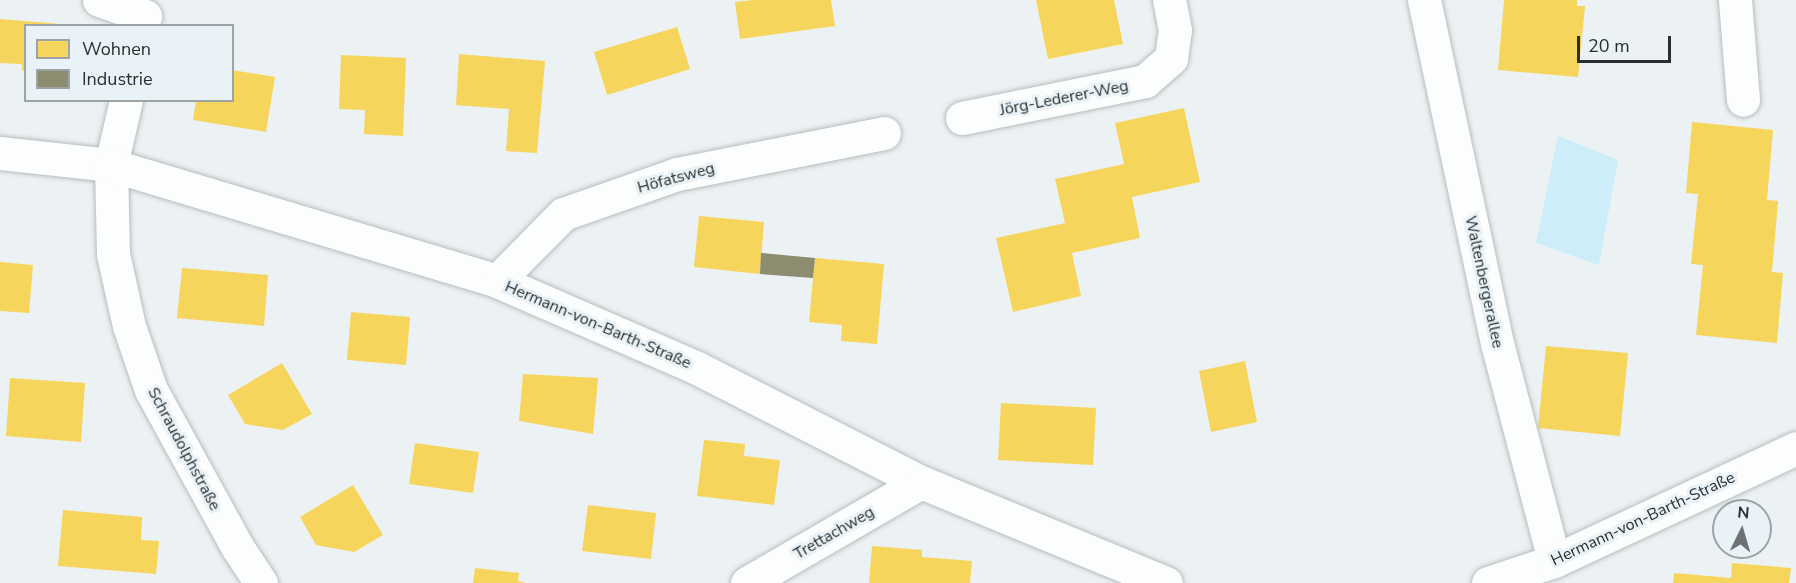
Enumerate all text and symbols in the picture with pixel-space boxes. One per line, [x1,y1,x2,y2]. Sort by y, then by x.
legend [24,24,234,102]
scale bar [1580,24,1674,62]
text: 20 m [1588,34,1630,58]
text: Wohnen [82,37,151,61]
text: Industrie [82,67,153,91]
street label: Jörg-Lederer-Weg [998,76,1130,120]
street label: Höfatsweg [635,158,717,198]
street label: Waltenbergerallee [1461,214,1507,350]
street label: Hermann-von-Barth-Straße [502,277,694,373]
street label: Schraudolphstraße [143,384,225,514]
street label: Hermann-von-Barth-Straße [1548,468,1738,570]
north arrow [1712,499,1772,559]
street label: Trettachweg [790,502,878,564]
text: N [1736,502,1750,525]

